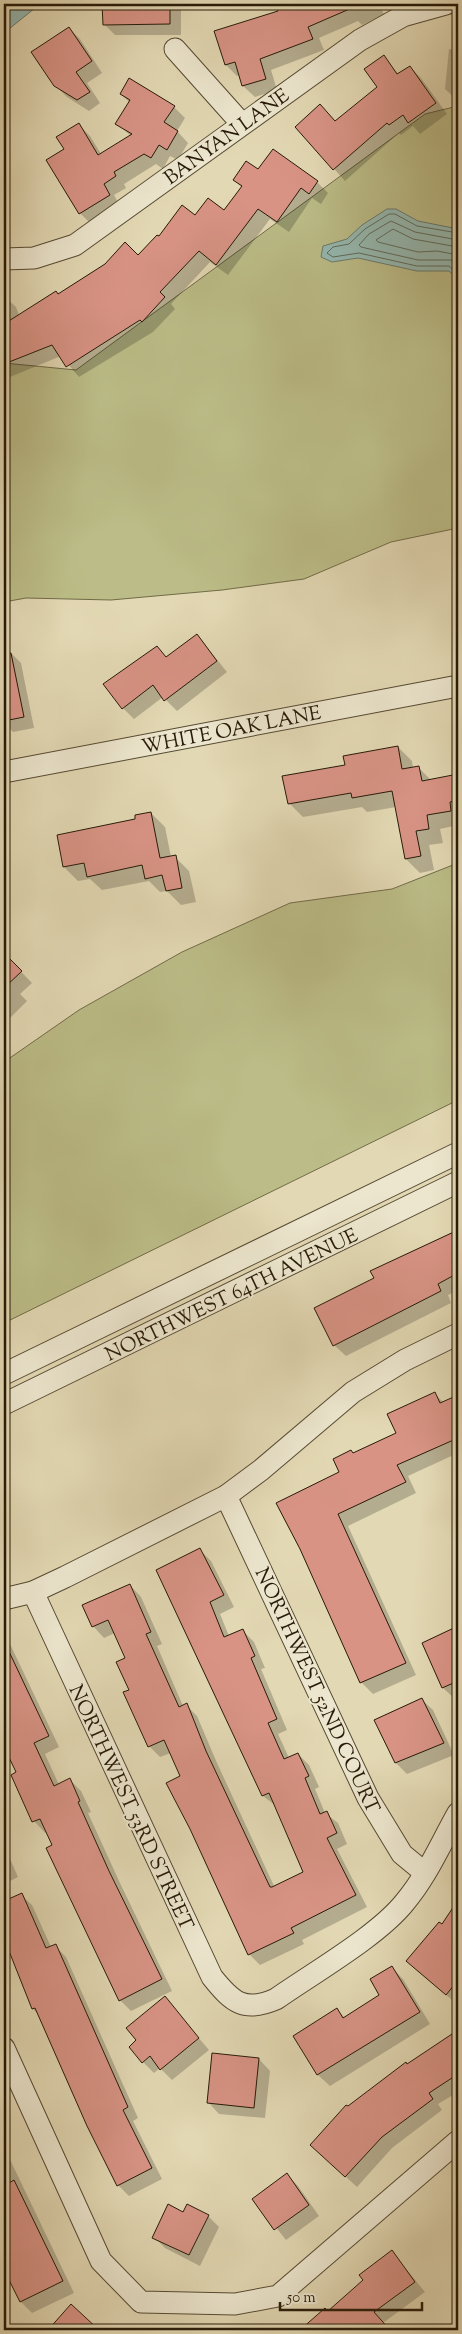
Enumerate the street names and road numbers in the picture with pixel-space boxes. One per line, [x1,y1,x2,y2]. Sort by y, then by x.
street label: BANYAN LANE [159,83,296,193]
street label: WHITE OAK LANE [139,700,324,763]
street label: NORTHWEST 64TH AVENUE [101,1222,363,1370]
street label: NORTHWEST 52ND COURT [246,1563,386,1819]
street label: NORTHWEST 53RD STREET [60,1680,199,1936]

